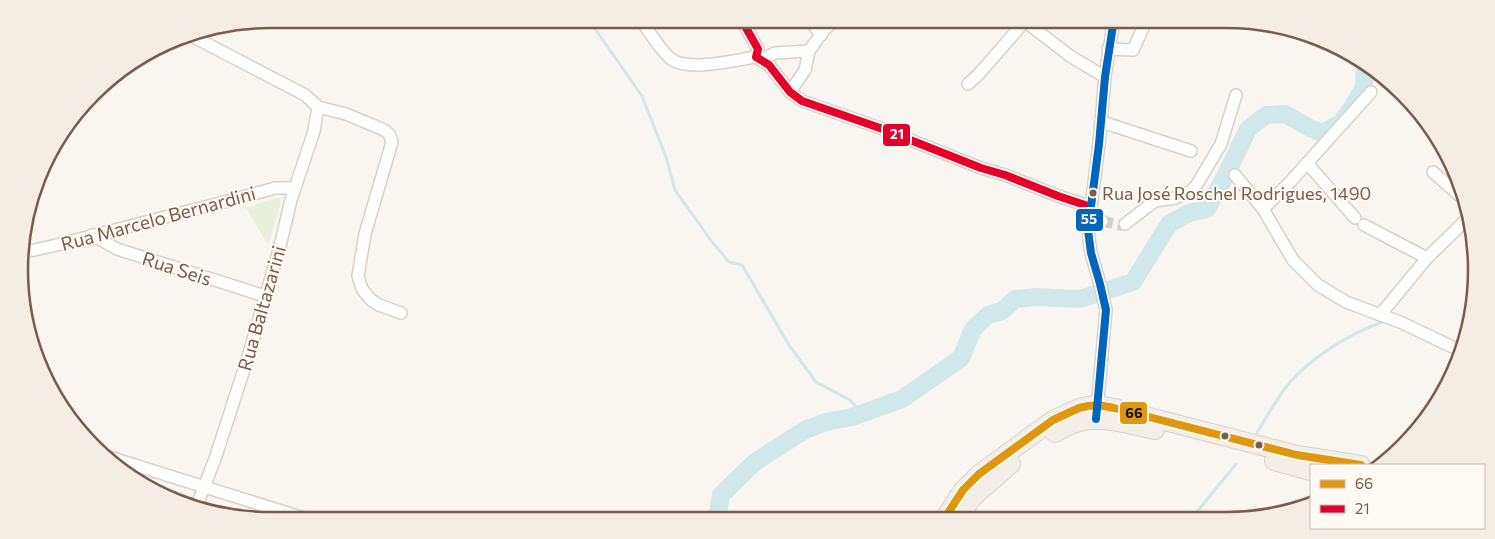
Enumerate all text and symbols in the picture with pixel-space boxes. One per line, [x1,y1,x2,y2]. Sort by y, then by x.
line badge: 21 [882,123,911,147]
text: 21 [890,125,904,142]
street label: Rua Marcelo Bernardini [58,181,258,255]
place label: Rua José Roschel Rodrigues, 1490 [1102,182,1371,204]
marker: Rua José Roschel Rodrigues, 1490 [1088,188,1098,198]
line badge: 55 [1075,208,1104,232]
text: 55 [1081,210,1097,227]
street label: Rua Baltazarini [232,243,290,373]
street label: Rua Seis [139,246,215,290]
line badge: 66 [1119,401,1148,425]
text: 66 [1125,404,1143,421]
unlabelled marker [1220,431,1230,441]
unlabelled marker [1254,440,1264,450]
legend [1310,464,1485,529]
text: 66 [1355,474,1373,492]
text: 21 [1355,499,1370,517]

